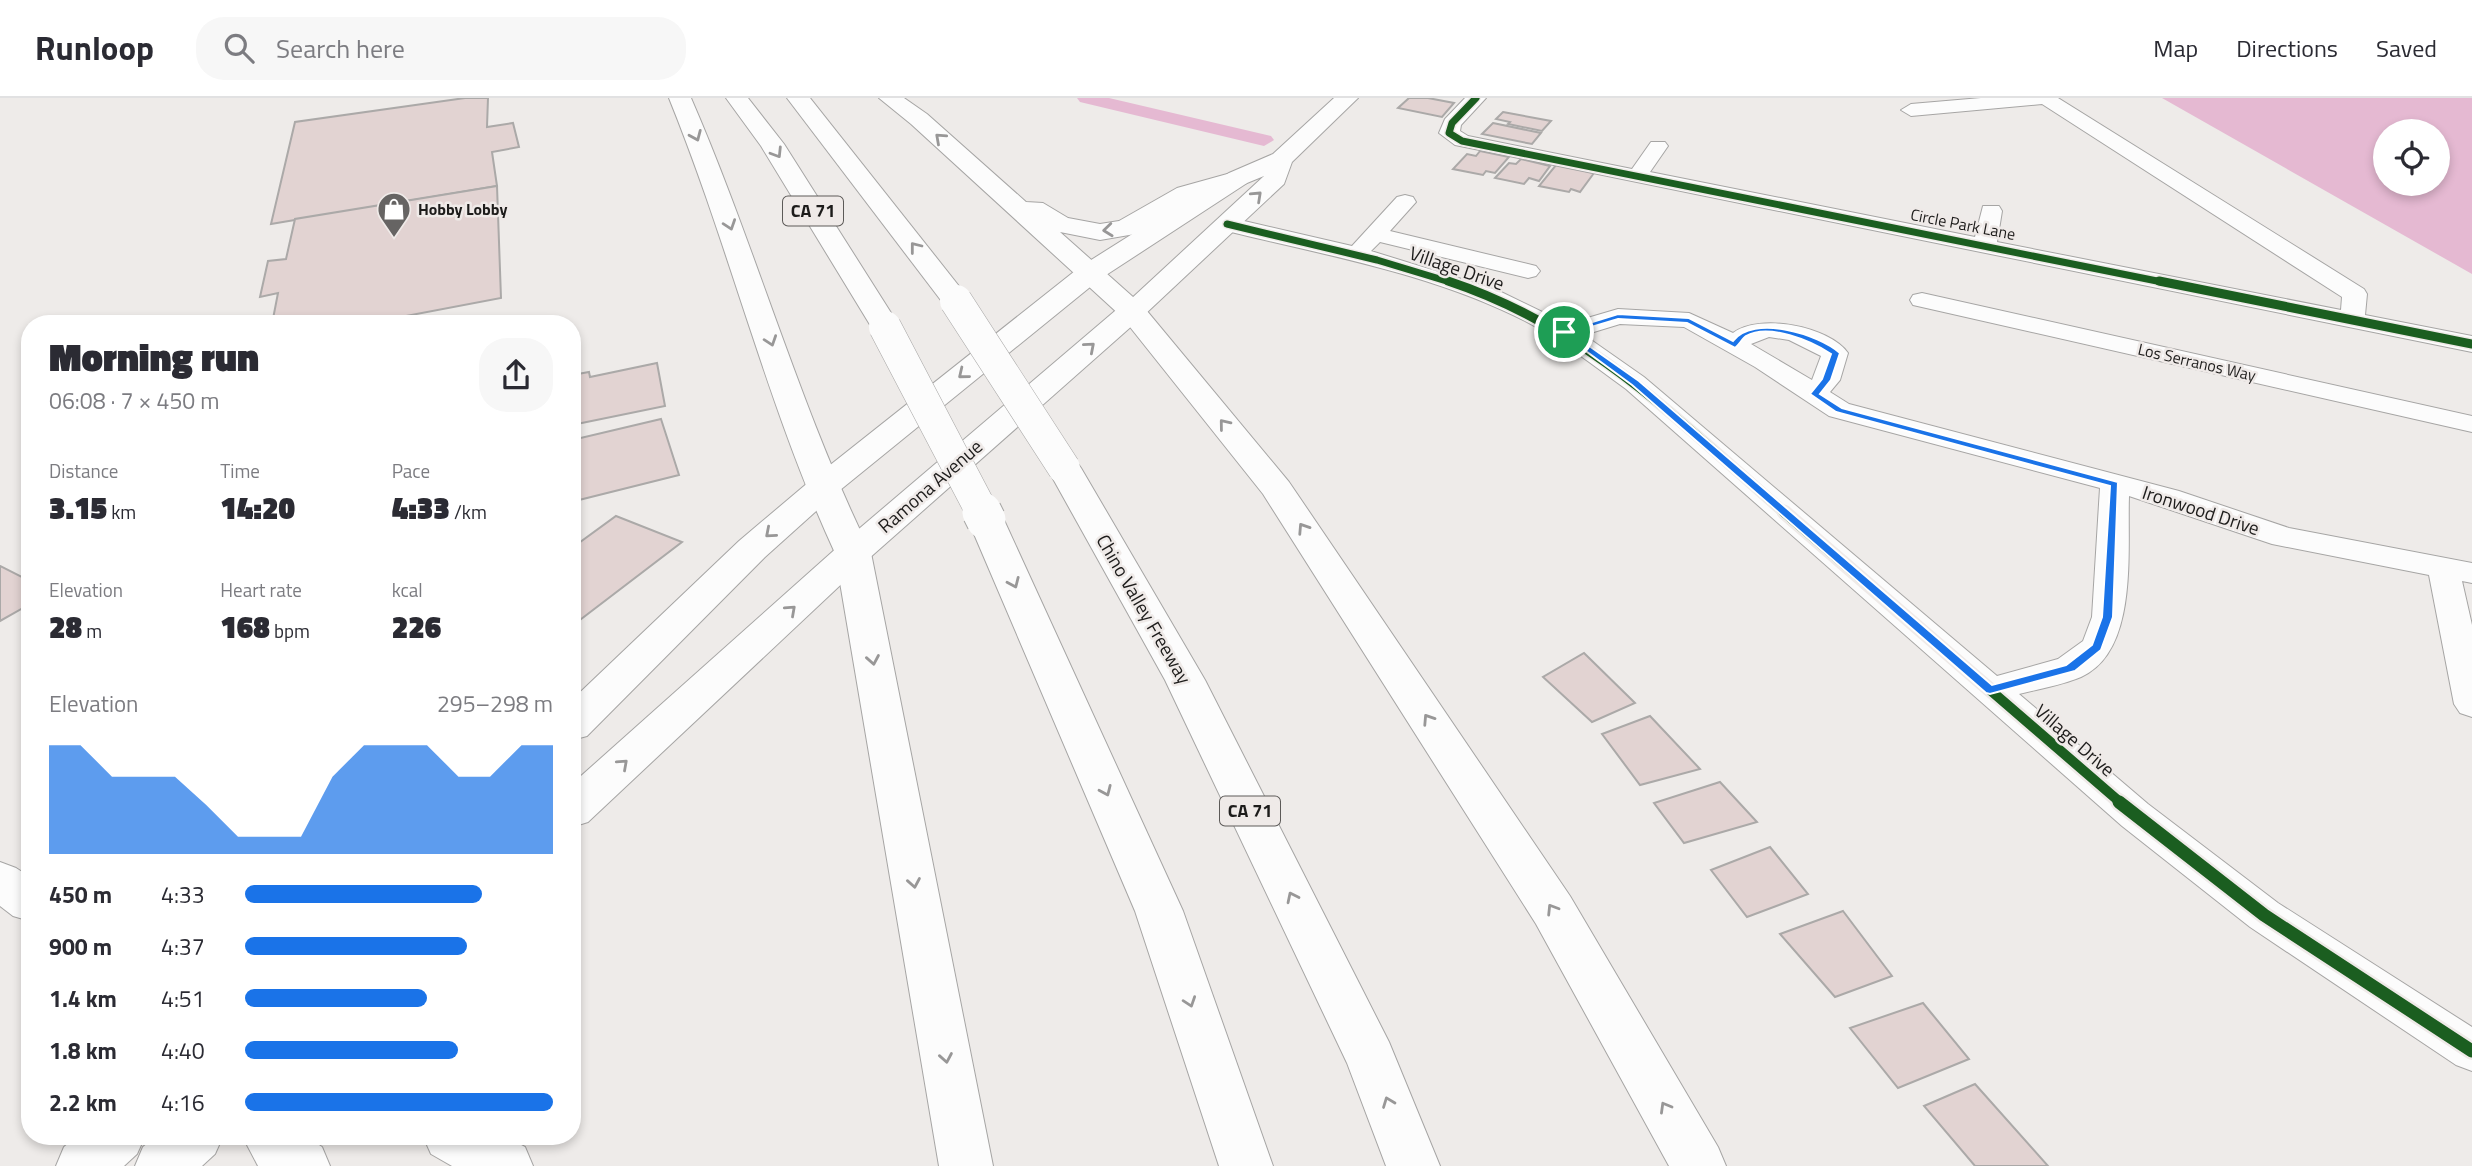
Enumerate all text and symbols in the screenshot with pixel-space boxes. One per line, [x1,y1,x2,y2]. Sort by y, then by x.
search box [196,17,686,80]
text: Runloop [35,23,154,73]
icon: search [220,29,258,67]
text: Search here [276,29,405,68]
text: Map [2153,30,2198,66]
text: Directions [2236,30,2338,66]
text: Saved [2376,30,2437,66]
map controls [2373,119,2450,196]
button: locate [2373,119,2450,196]
one-way arrow [688,129,702,141]
one-way arrow [935,133,948,146]
one-way arrow [769,146,782,159]
shop icon: Hobby Lobby [375,190,413,239]
one-way arrow [1249,191,1262,204]
road number: CA 71 [783,196,843,226]
place label: Hobby Lobby [418,197,507,221]
street label: Circle Park Lane [1909,202,2017,246]
one-way arrow [722,219,736,231]
one-way arrow [1102,223,1114,238]
street label: Village Drive [1406,238,1509,297]
one-way arrow [910,242,923,255]
pin [1534,302,1594,362]
icon: arrive [1545,313,1583,351]
text: Morning run [49,328,259,386]
one-way arrow [763,335,777,347]
street label: Los Serranos Way [2136,337,2259,387]
button: share [479,338,553,412]
one-way arrow [1082,343,1095,355]
one-way arrow [959,366,971,379]
text: 06:08 · 7 × 450 m [49,383,219,418]
one-way arrow [1220,420,1233,432]
street label: Ramona Avenue [871,432,988,539]
text: Distance [49,456,118,485]
text: Time [220,456,260,485]
text: Pace [392,456,430,485]
street label: Ironwood Drive [2139,477,2263,542]
text: 3.15 [49,485,107,531]
text: 14:20 [220,485,295,531]
text: 4:33 [392,485,450,531]
text: km [107,497,136,526]
text: /km [450,497,487,526]
one-way arrow [1299,523,1312,536]
one-way arrow [766,525,779,537]
street label: Chino Valley Freeway [1090,528,1199,689]
text: Elevation [49,575,123,604]
text: Heart rate [220,575,302,604]
text: kcal [392,575,423,604]
one-way arrow [1006,576,1020,588]
text: 28 [49,604,82,650]
text: 168 [220,604,270,650]
text: 226 [392,604,441,650]
one-way arrow [783,606,796,618]
text: m [82,616,102,645]
text: bpm [270,616,310,645]
one-way arrow [865,654,880,666]
text: Elevation [49,686,138,721]
text: 295–298 m [437,686,553,721]
street label: Village Drive [2029,696,2122,783]
one-way arrow [1423,713,1436,726]
one-way arrow [615,759,628,772]
one-way arrow [1098,784,1112,796]
road number: CA 71 [1220,796,1280,826]
text: 450 m [49,877,112,912]
text: 4:33 [161,877,205,912]
one-way arrow [906,877,921,889]
one-way arrow [1286,892,1300,904]
one-way arrow [1547,904,1560,917]
text: 900 m [49,929,112,964]
text: 4:37 [161,929,205,964]
text: 1.4 km [49,981,117,1016]
text: 4:51 [161,981,205,1016]
one-way arrow [1182,995,1196,1007]
text: 1.8 km [49,1033,117,1068]
text: 4:40 [161,1033,205,1068]
one-way arrow [938,1052,953,1064]
text: 2.2 km [49,1085,117,1120]
text: 4:16 [161,1085,205,1120]
one-way arrow [1383,1097,1397,1109]
one-way arrow [1660,1101,1673,1114]

